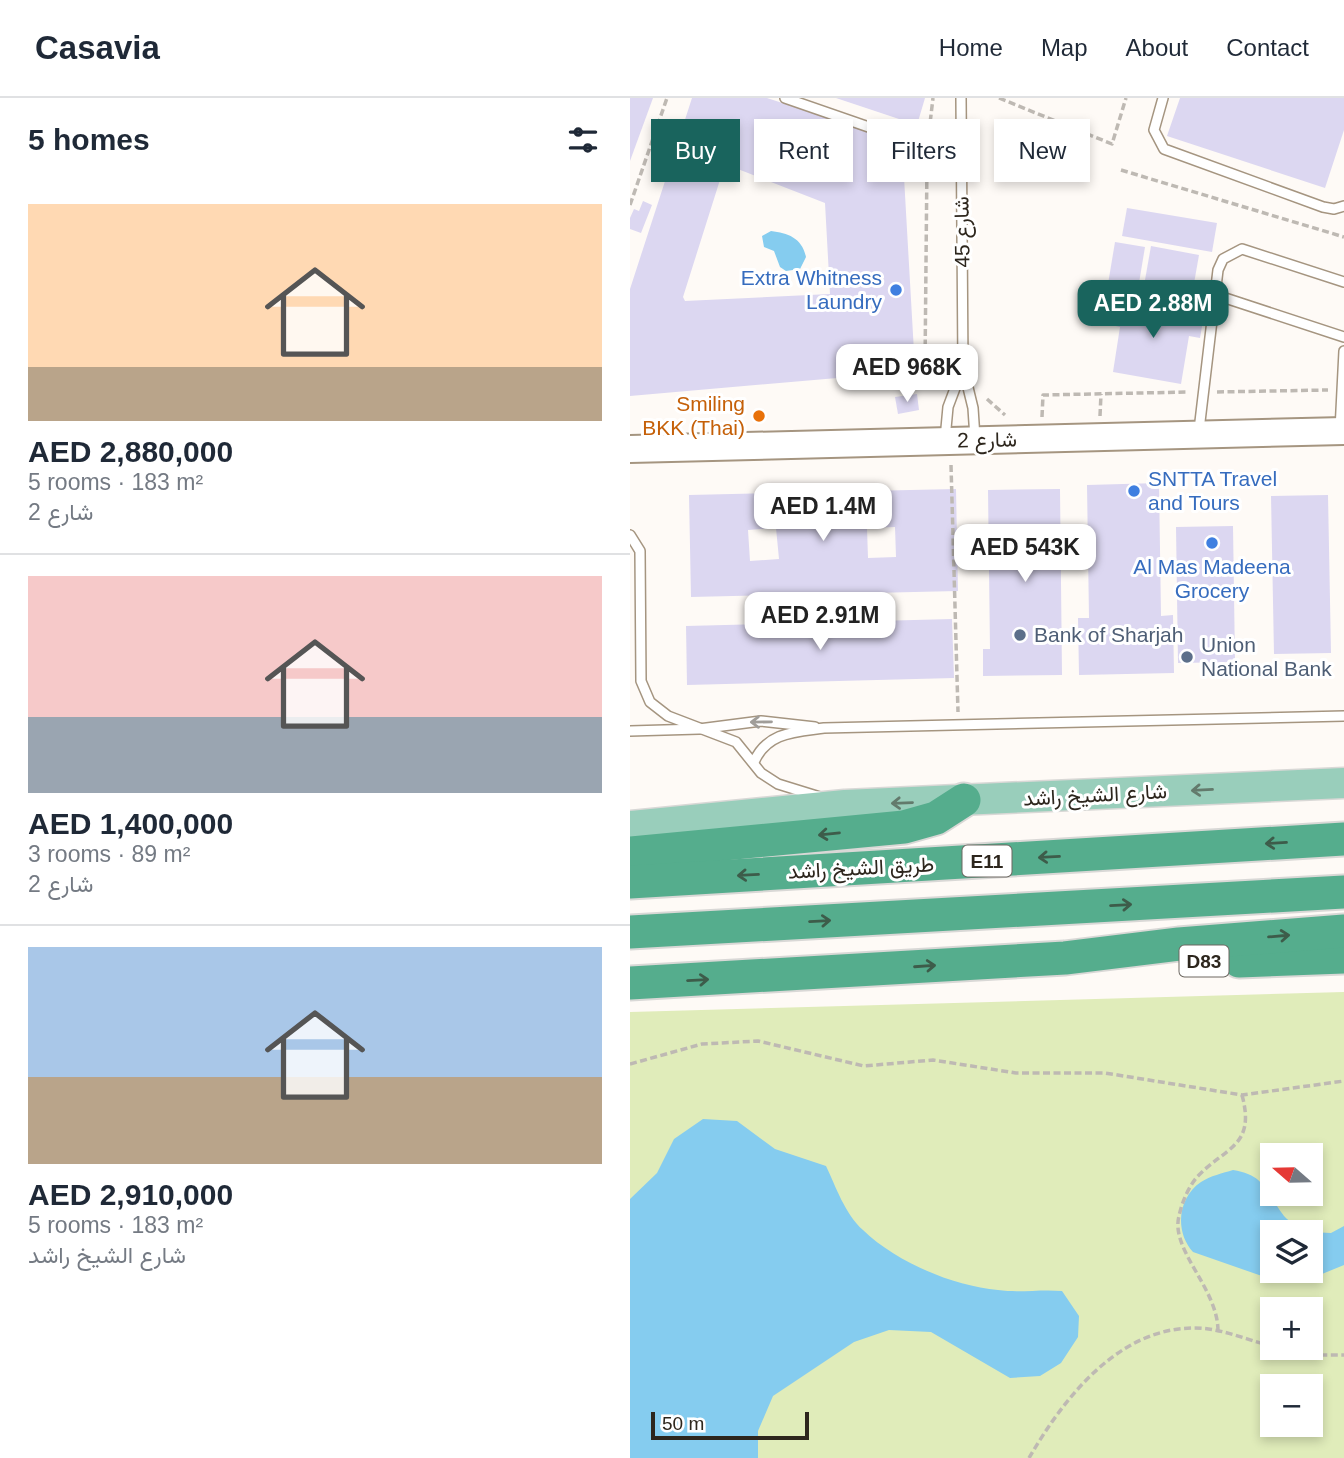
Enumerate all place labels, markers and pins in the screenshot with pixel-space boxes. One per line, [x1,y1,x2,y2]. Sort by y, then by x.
place label: Extra Whitness Laundry [741,266,882,313]
pin: AED 2.88M [1073,280,1233,340]
marker: Extra Whitness Laundry [888,282,904,298]
pin: AED 968K [835,344,979,404]
place label: Smiling BKK (Thai) [642,392,745,439]
marker: Smiling BKK (Thai) [751,408,767,424]
place label: SNTTA Travel and Tours [1148,467,1277,514]
marker: SNTTA Travel and Tours [1126,483,1142,499]
pin: AED 1.4M [751,484,895,543]
pin: AED 543K [953,524,1097,584]
marker: Al Mas Madeena Grocery [1204,535,1220,551]
place label: Al Mas Madeena Grocery [1133,555,1291,602]
pin: AED 2.91M [740,592,900,652]
place label: Bank of Sharjah [1034,623,1183,646]
marker: Bank of Sharjah [1012,627,1028,643]
place label: Union National Bank [1201,633,1332,680]
marker: Union National Bank [1179,649,1195,665]

